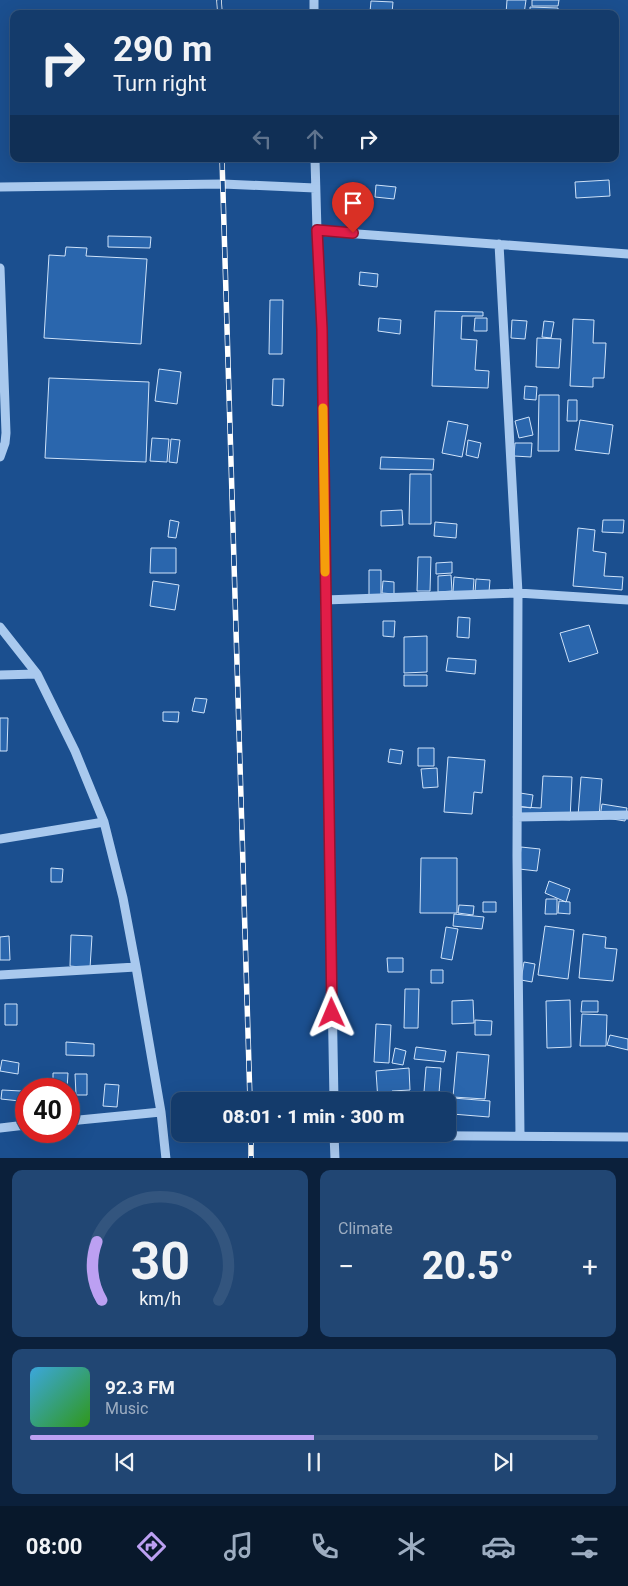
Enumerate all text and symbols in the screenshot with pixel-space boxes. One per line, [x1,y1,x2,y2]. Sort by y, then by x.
text: 290 m [113,29,212,70]
icon: right [30,30,95,95]
text: Turn right [113,71,207,96]
icon: left [248,125,276,153]
icon: ahead [301,125,329,153]
icon: right [354,125,382,153]
pin [332,182,374,233]
icon: arrive [339,189,367,217]
position arrow [305,986,357,1038]
speed limit sign: 40 [15,1078,80,1143]
text: 08:01 · 1 min · 300 m [222,1105,405,1128]
text: Climate [338,1219,393,1238]
text: 30 [130,1231,190,1292]
text: 20.5° [422,1244,514,1288]
text: − [338,1250,354,1283]
text: + [582,1250,598,1283]
text: km/h [139,1288,181,1309]
text: 92.3 FM [105,1376,175,1399]
text: Music [105,1399,148,1418]
icon: previous [111,1448,139,1476]
icon: pause [300,1448,328,1476]
icon: next [489,1448,517,1476]
icon: directions [134,1529,169,1564]
icon: music [221,1529,256,1564]
icon: phone [307,1529,342,1564]
icon: climate [394,1529,429,1564]
icon: car [481,1529,516,1564]
icon: filters [567,1529,602,1564]
text: 08:00 [26,1534,82,1559]

